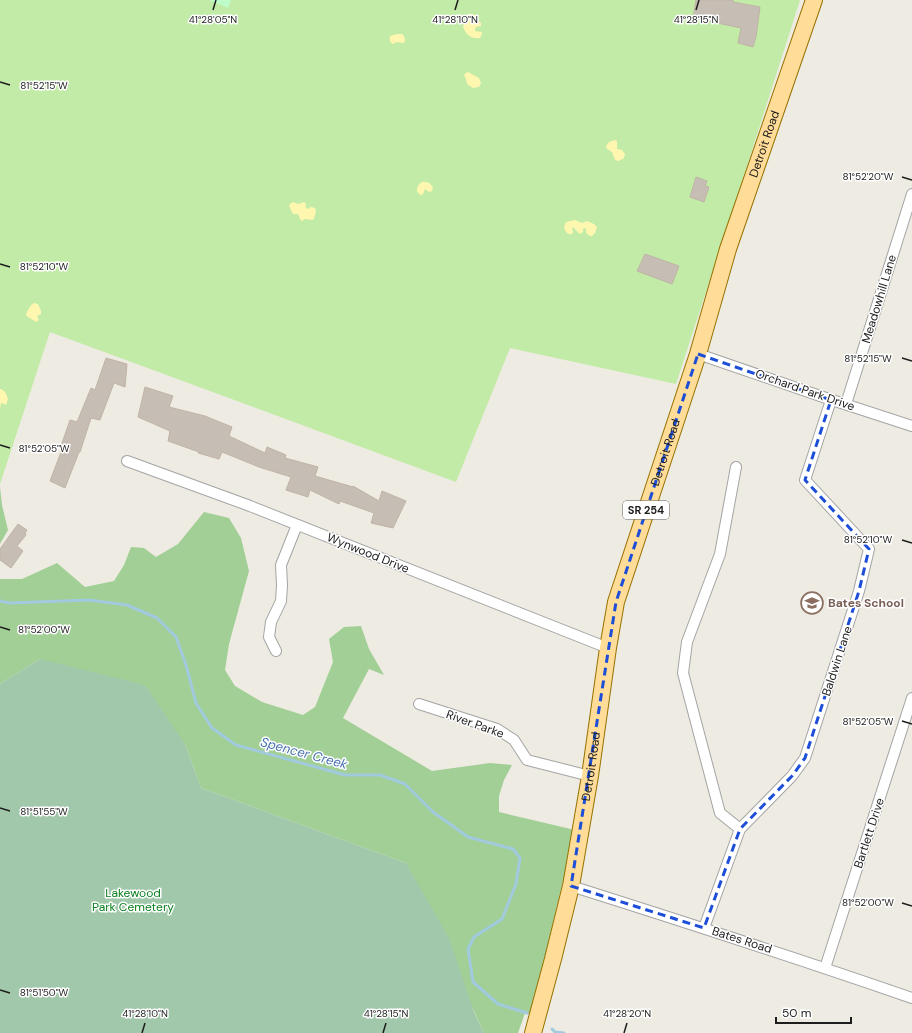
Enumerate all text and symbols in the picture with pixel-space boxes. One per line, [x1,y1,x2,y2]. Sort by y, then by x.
text: 41°28'05"N [189,13,237,26]
text: 41°28'10"N [432,13,478,26]
text: 41°28'15"N [674,13,718,26]
text: 81°52'15"W [20,79,68,92]
street label: Detroit Road [745,108,783,179]
text: 81°52'20"W [843,170,894,183]
street label: Meadowhill Lane [858,253,900,345]
text: 81°52'10"W [20,260,68,273]
text: 81°52'15"W [844,352,892,365]
street label: Orchard Park Drive [753,366,857,415]
street label: Detroit Road [647,417,684,488]
text: 81°52'05"W [18,442,70,455]
road number: SR 254 [623,501,669,519]
street label: Wynwood Drive [324,529,412,577]
text: 81°52'10"W [844,533,892,546]
school or university icon: Bates School [799,590,825,616]
place label: Bates School [828,595,904,611]
text: 81°52'00"W [18,623,70,636]
street label: Baldwin Lane [818,624,856,698]
street label: River Parke [444,706,506,742]
text: 81°52'05"W [842,715,894,728]
street label: Detroit Road [578,731,604,802]
water label: Spencer Creek [259,733,350,773]
street label: Bartlett Drive [850,796,888,870]
text: 81°51'55"W [20,805,68,818]
park label: Lakewood Park Cemetery [92,885,174,915]
text: 81°52'00"W [842,896,894,909]
street label: Bates Road [710,923,774,957]
text: 81°51'50"W [20,986,69,999]
scale bar [776,999,851,1025]
text: 50 m [782,1005,811,1021]
text: 41°28'10"N [122,1007,168,1020]
text: 41°28'15"N [364,1007,408,1020]
text: 41°28'20"N [603,1007,651,1020]

